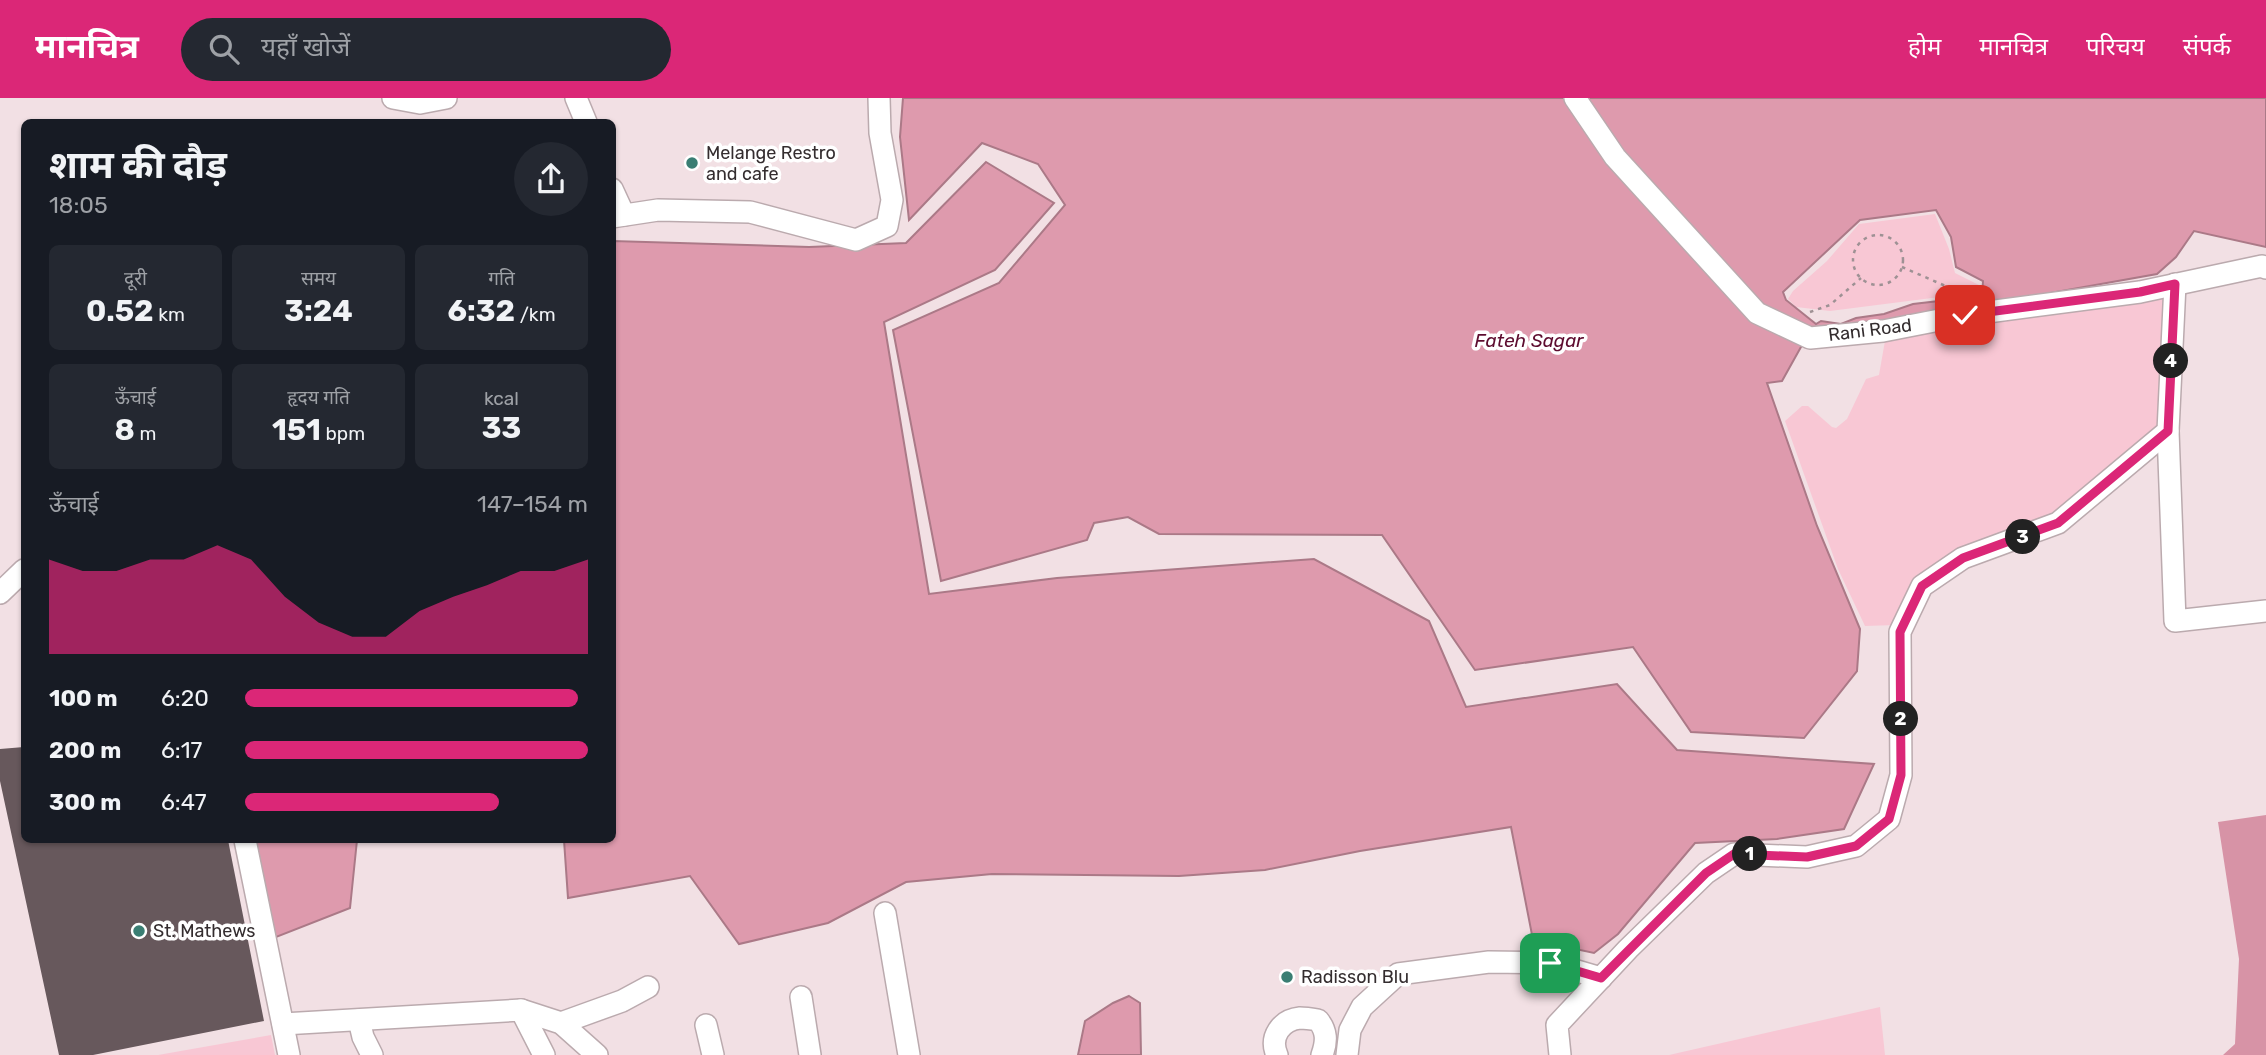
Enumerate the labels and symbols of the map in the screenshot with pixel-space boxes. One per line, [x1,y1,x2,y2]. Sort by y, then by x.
place label: Melange Restro and cafe [706,142,836,185]
marker: Melange Restro and cafe [684,155,700,171]
pin [1935,285,1995,345]
street label: Rani Road [1827,314,1913,346]
water label: Fateh Sagar [1474,329,1584,352]
pin: 4 [2154,344,2188,378]
pin: 3 [2006,520,2040,555]
pin: 2 [1884,702,1918,736]
pin: 1 [1732,836,1768,872]
place label: St. Mathews [153,920,256,942]
marker: St. Mathews [131,923,147,939]
pin [1520,933,1580,993]
place label: Radisson Blu [1301,966,1409,988]
marker: Radisson Blu [1279,969,1295,985]

